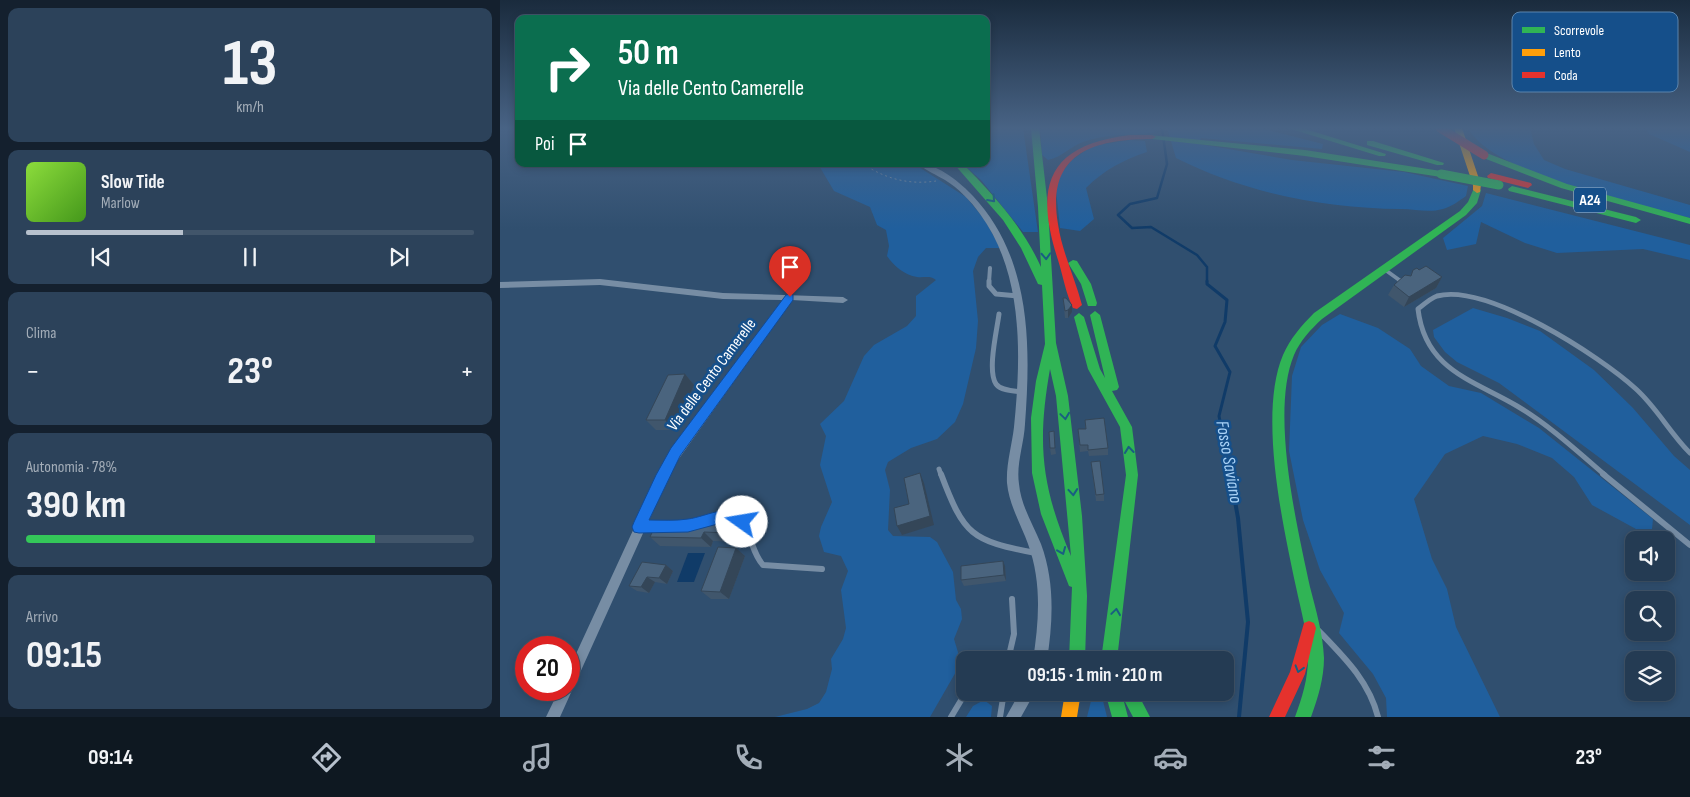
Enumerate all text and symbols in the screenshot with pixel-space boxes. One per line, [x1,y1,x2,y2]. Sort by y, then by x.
legend [1512,12,1678,92]
text: Scorrevole [1554,22,1604,39]
text: 13 [223,26,277,104]
text: 50 m [618,32,679,75]
icon: right [535,35,600,100]
text: Lento [1554,44,1581,61]
text: Coda [1554,67,1578,84]
text: Via delle Cento Camerelle [618,75,804,102]
text: km/h [236,98,264,117]
icon: arrive [564,130,592,158]
text: Poi [535,133,554,156]
text: Slow Tide [101,171,165,194]
road number: A24 [1574,188,1606,212]
one-way arrow [986,193,995,202]
text: Marlow [101,194,140,213]
icon: previous [87,243,115,271]
icon: pause [236,243,264,271]
icon: next [385,243,413,271]
pin [769,246,811,297]
one-way arrow [1040,252,1051,260]
icon: arrive [776,253,804,281]
street label: Via delle Cento Camerelle [664,315,760,435]
text: Clima [26,324,56,343]
text: 23° [227,349,273,394]
text: − [26,355,40,388]
text: + [460,355,474,388]
one-way arrow [1059,413,1070,421]
water label: Fosso Saviano [1211,419,1247,506]
one-way arrow [1124,446,1135,454]
text: Autonomia · 78% [26,458,117,477]
text: 390 km [26,483,126,528]
one-way arrow [1067,488,1078,496]
position arrow [715,495,767,547]
map controls [1625,531,1675,701]
button: sound [1625,531,1675,581]
one-way arrow [1056,546,1066,555]
button: search [1625,591,1675,641]
one-way arrow [1110,607,1120,616]
text: Arrivo [26,608,58,627]
text: 09:15 [26,633,102,678]
speed limit sign: 20 [515,636,580,701]
button: layers [1625,651,1675,701]
text: 09:15 · 1 min · 210 m [1028,664,1162,687]
one-way arrow [1295,665,1305,673]
icon: directions [309,740,344,775]
icon: music [520,740,555,775]
icon: phone [731,740,766,775]
icon: climate [942,740,977,775]
icon: car [1153,740,1188,775]
icon: filters [1364,740,1399,775]
text: 09:14 [88,744,133,771]
text: 23° [1576,744,1602,771]

